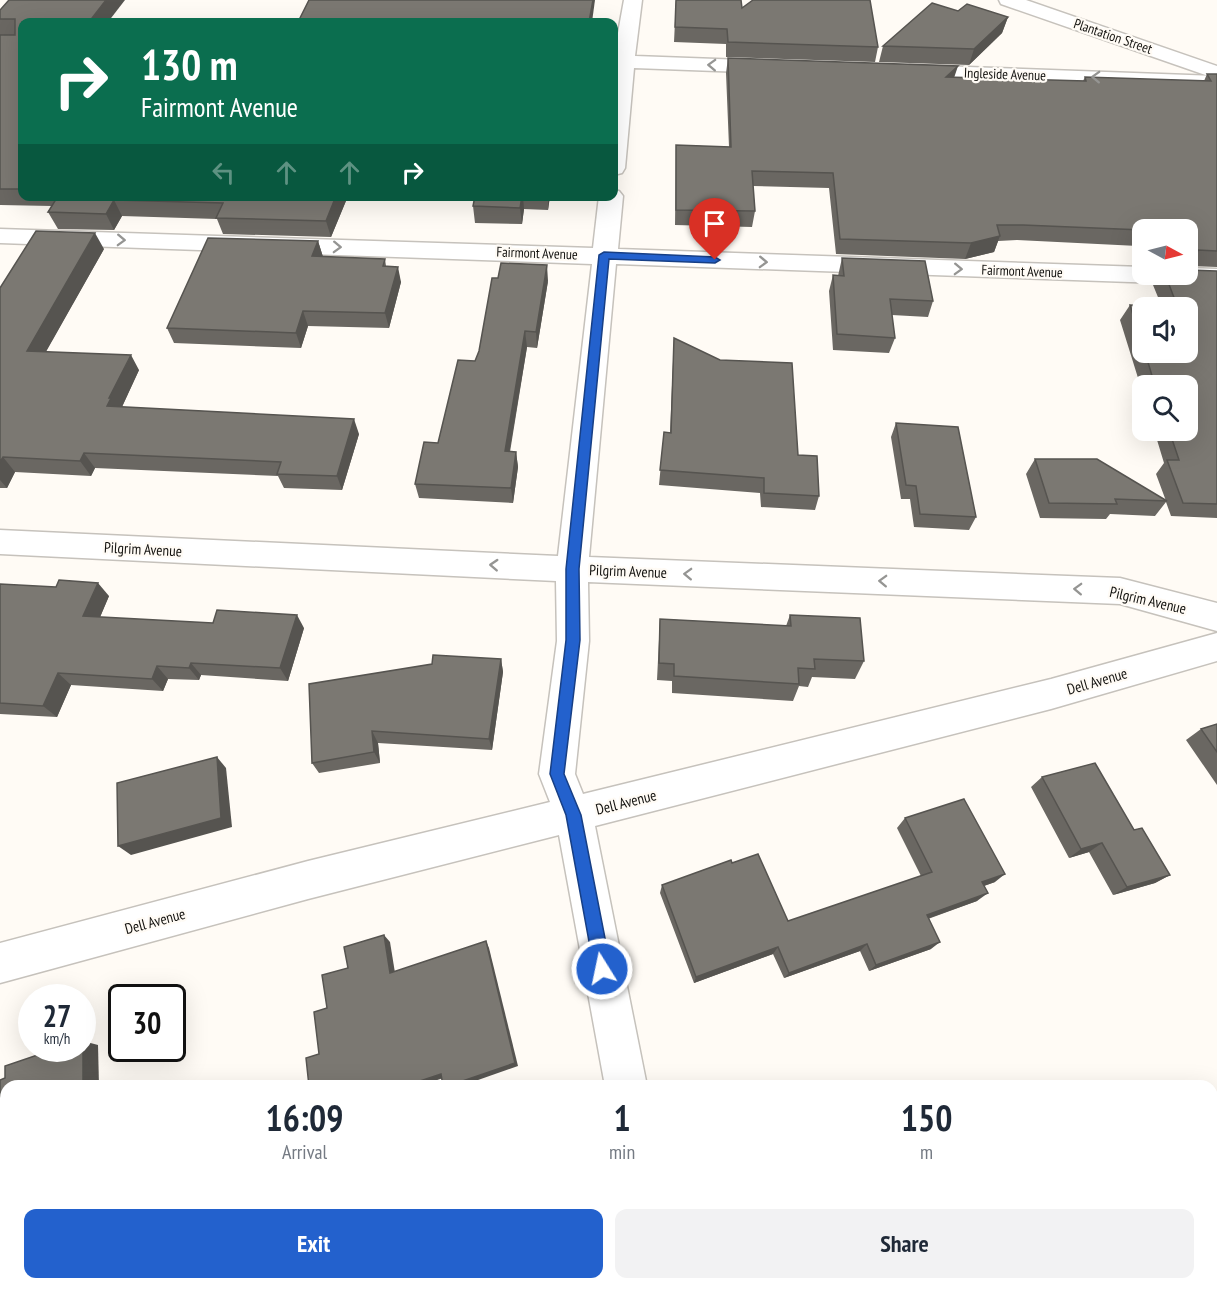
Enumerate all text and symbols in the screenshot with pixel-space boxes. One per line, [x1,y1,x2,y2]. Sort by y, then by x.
street label: Plantation Street [1071,14,1155,58]
text: 130 m [141,37,238,92]
icon: right [42,42,120,120]
one-way arrow [707,58,716,71]
street label: Ingleside Avenue [964,64,1047,84]
one-way arrow [1091,71,1100,84]
text: Fairmont Avenue [141,90,298,124]
icon: left [207,156,240,189]
icon: ahead [270,156,303,189]
icon: ahead [333,156,366,189]
icon: right [396,156,429,189]
pin [689,198,740,260]
icon: arrive [698,207,731,240]
north arrow [1132,219,1198,285]
map controls [1132,219,1198,441]
one-way arrow [117,234,126,246]
one-way arrow [333,241,342,253]
street label: Fairmont Avenue [496,243,578,263]
one-way arrow [759,256,768,268]
street label: Fairmont Avenue [981,261,1063,281]
one-way arrow [953,263,962,275]
button: sound [1132,297,1198,363]
button: search [1132,375,1198,441]
street label: Pilgrim Avenue [104,537,182,561]
one-way arrow [489,559,498,572]
street label: Pilgrim Avenue [589,560,667,582]
one-way arrow [684,567,693,580]
one-way arrow [879,575,888,588]
street label: Pilgrim Avenue [1108,582,1188,618]
one-way arrow [1074,583,1083,595]
street label: Dell Avenue [1065,663,1129,699]
street label: Dell Avenue [594,785,658,819]
street label: Dell Avenue [123,904,187,938]
position arrow [570,937,634,1001]
speed limit sign: 30 [108,984,186,1062]
text: 27 [43,996,71,1035]
text: km/h [44,1029,70,1048]
text: 16:09 [266,1094,343,1141]
text: 1 [613,1094,631,1141]
text: 150 [901,1094,952,1141]
text: Arrival [282,1139,327,1165]
text: min [609,1139,635,1165]
text: m [920,1139,933,1165]
button: Exit [24,1209,603,1278]
button: Share [615,1209,1194,1278]

